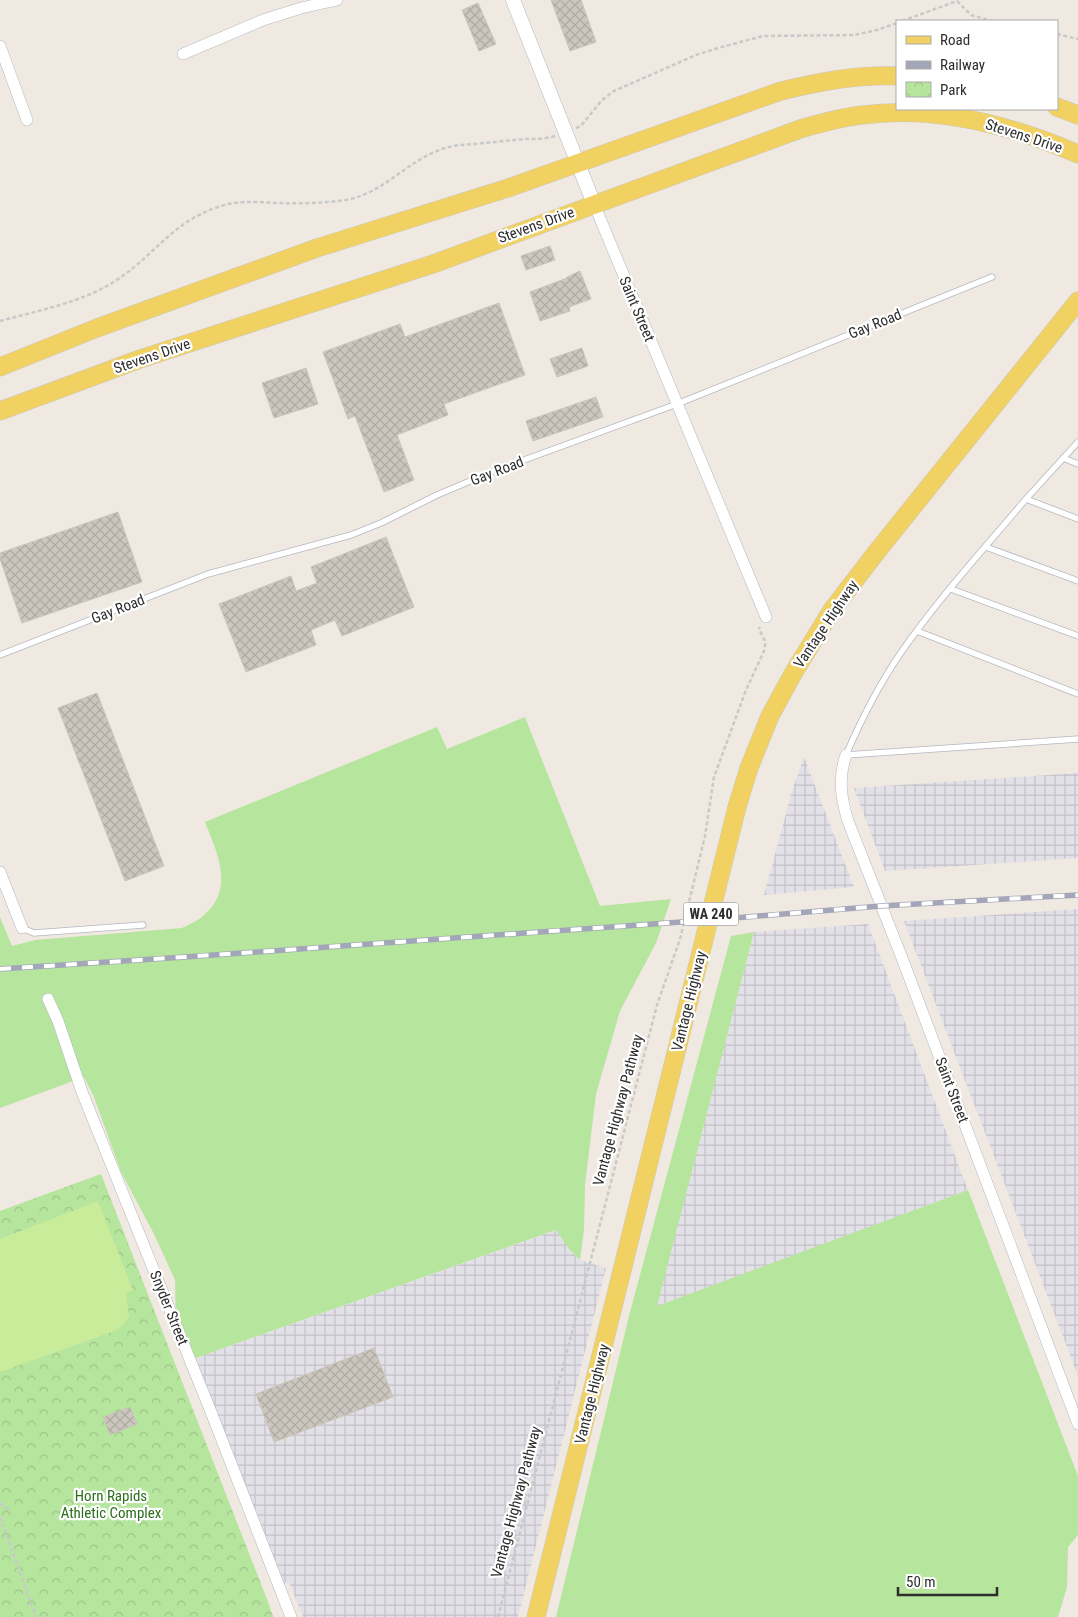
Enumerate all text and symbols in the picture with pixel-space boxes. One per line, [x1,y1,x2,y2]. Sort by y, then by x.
legend [896,20,1058,110]
text: Road [940,31,970,49]
text: Railway [940,56,985,74]
text: Park [940,81,967,99]
street label: Stevens Drive [983,115,1065,157]
street label: Stevens Drive [495,203,577,247]
street label: Saint Street [615,274,659,344]
street label: Gay Road [846,305,904,343]
street label: Stevens Drive [111,334,193,378]
street label: Gay Road [468,453,526,489]
street label: Vantage Highway [790,576,862,672]
street label: Gay Road [89,591,147,627]
road number: WA 240 [684,902,738,926]
street label: Vantage Highway [668,949,710,1053]
street label: Vantage Highway Pathway [589,1032,647,1188]
street label: Saint Street [931,1055,973,1125]
street label: Snyder Street [146,1268,192,1348]
street label: Vantage Highway [571,1342,613,1446]
street label: Vantage Highway Pathway [487,1424,545,1580]
park label: Horn Rapids Athletic Complex [61,1487,162,1522]
scale bar [898,1564,997,1596]
text: 50 m [906,1573,936,1591]

